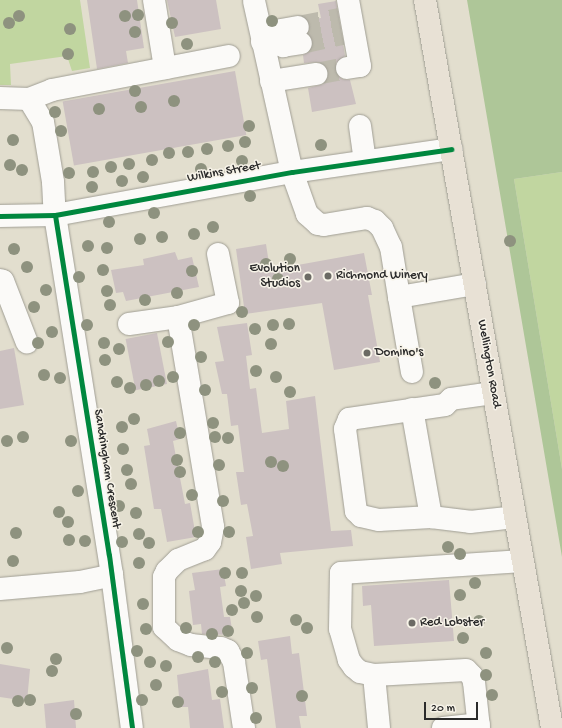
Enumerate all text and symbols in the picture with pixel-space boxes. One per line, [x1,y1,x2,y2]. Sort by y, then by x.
street label: Wilkins Street [186,159,262,187]
place label: Evolution Studios [249,262,300,293]
place label: Richmond Winery [336,268,428,284]
marker: Richmond Winery [323,271,333,281]
marker: Evolution Studios [303,272,313,282]
street label: Wellington Road [473,319,503,409]
place label: Domino's [375,345,423,361]
marker: Domino's [362,348,372,358]
street label: Sandringham Crescent [89,408,123,530]
place label: Red Lobster [420,615,484,631]
marker: Red Lobster [407,618,417,628]
scale bar [426,694,480,720]
text: 20 m [431,702,455,716]

